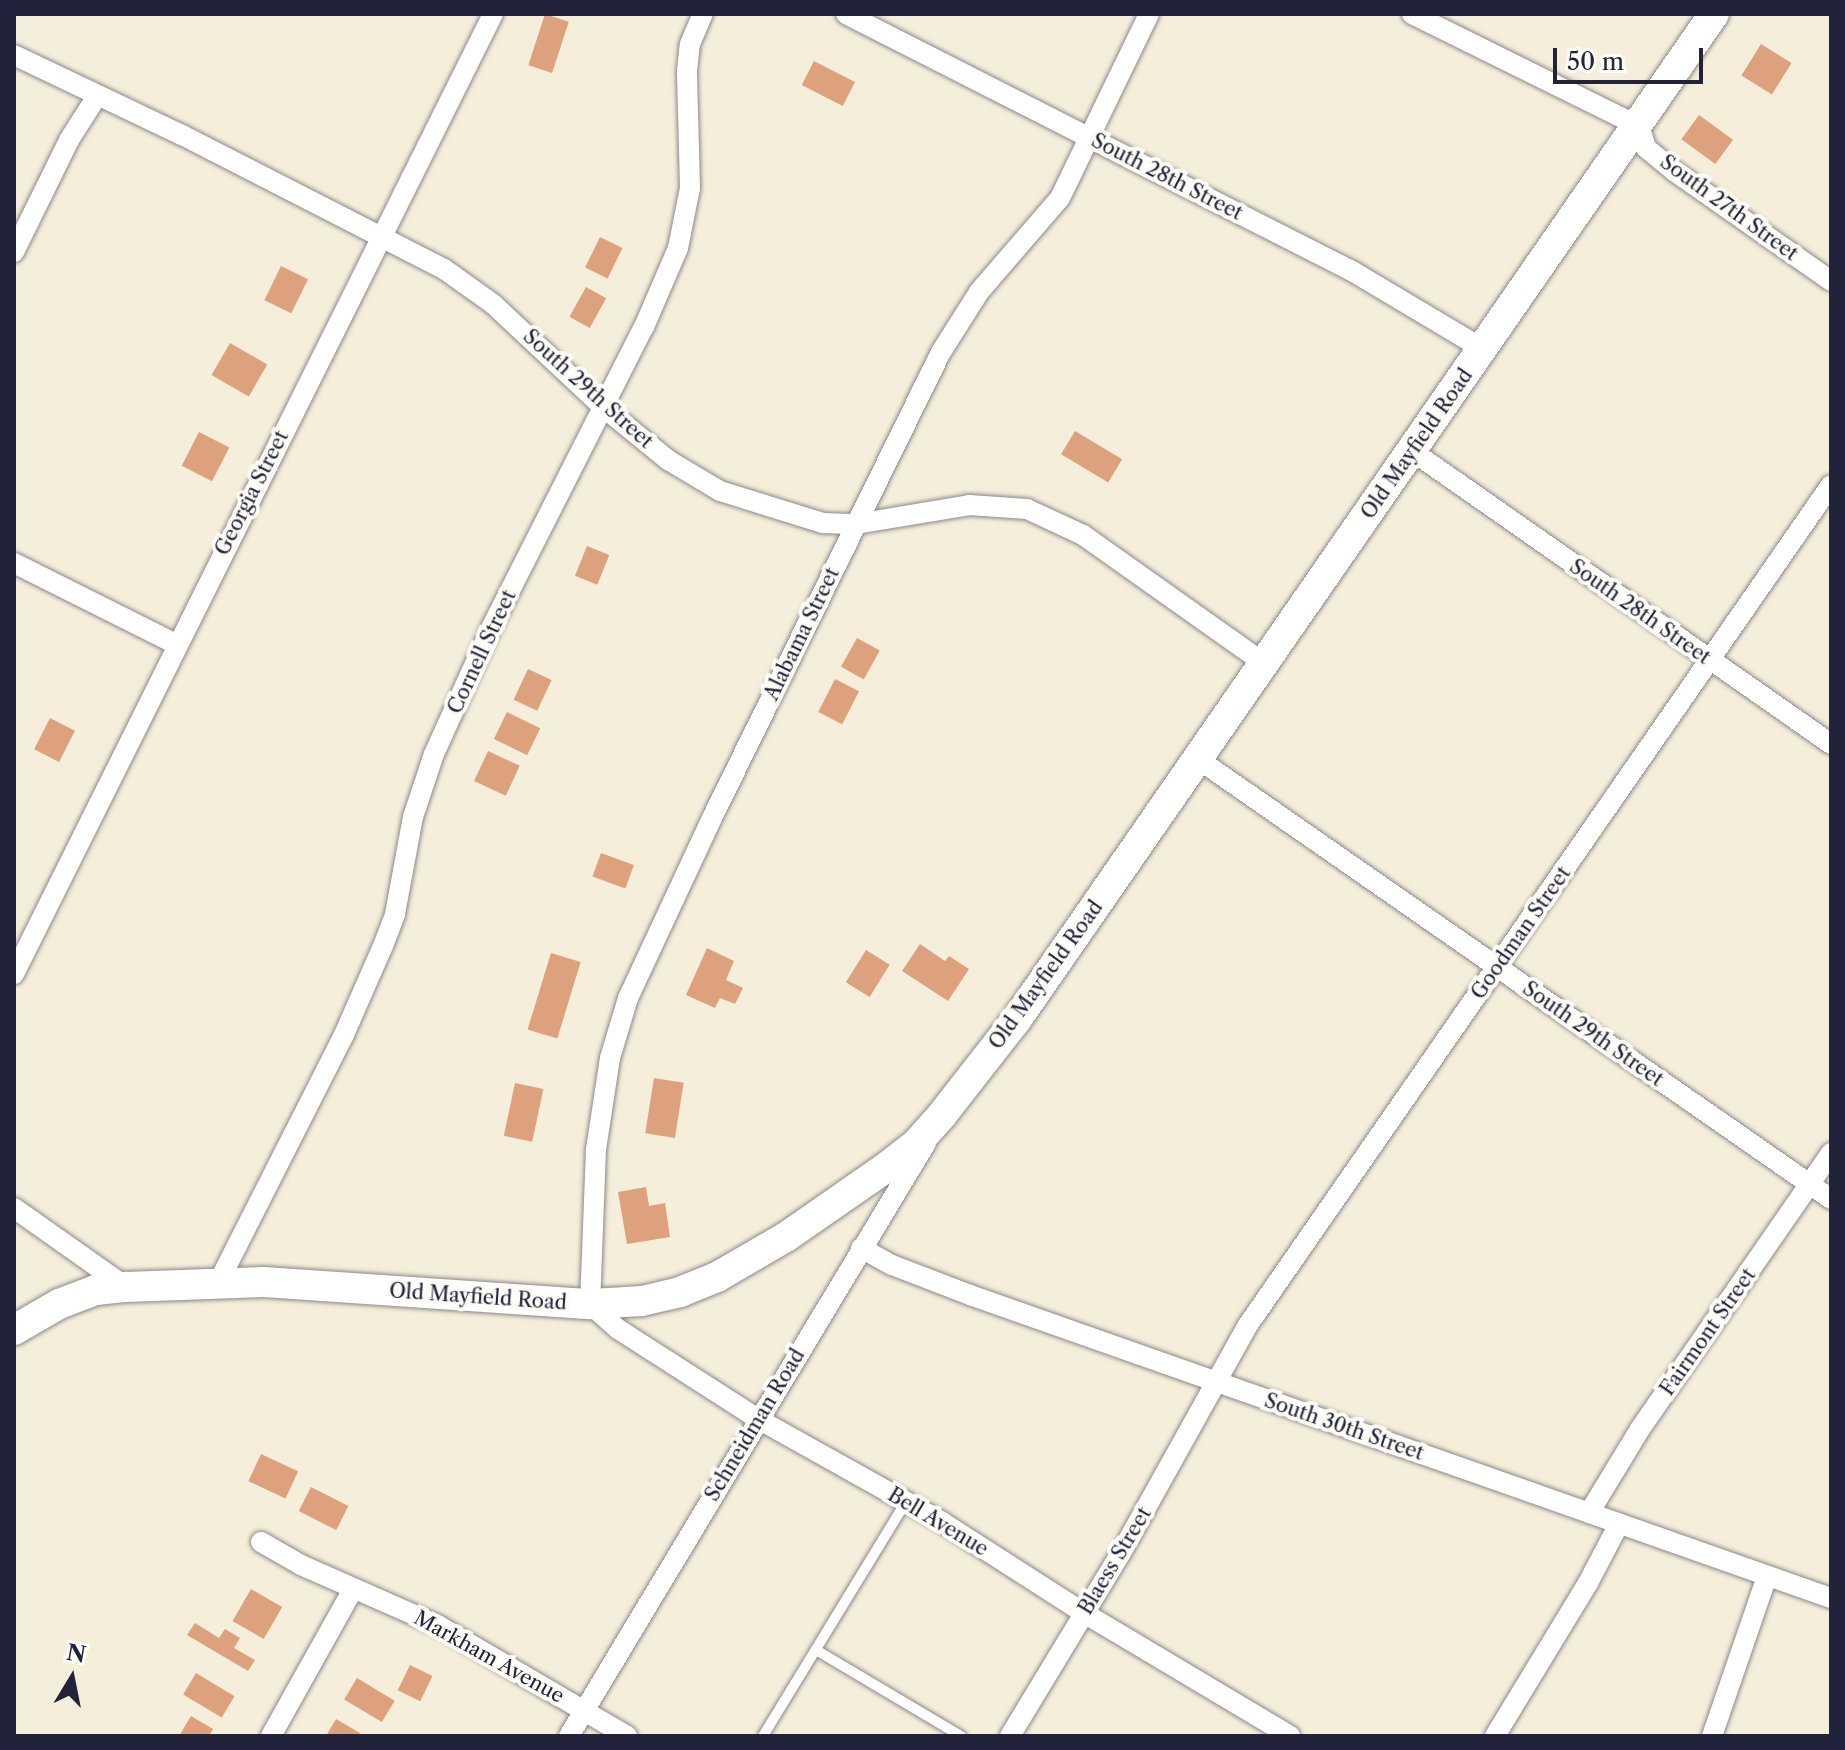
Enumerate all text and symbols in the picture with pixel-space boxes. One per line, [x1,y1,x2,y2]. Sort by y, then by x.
scale bar [1557,32,1707,82]
text: 50 m [1567,47,1624,76]
street label: South 28th Street [1087,129,1247,225]
street label: South 27th Street [1655,150,1803,266]
street label: South 29th Street [518,324,658,454]
street label: Old Mayfield Road [1356,364,1478,524]
street label: Georgia Street [210,426,294,560]
street label: South 28th Street [1565,554,1715,670]
street label: Alabama Street [759,564,845,704]
street label: Cornell Street [443,586,521,718]
street label: Goodman Street [1466,862,1576,1004]
street label: Old Mayfield Road [984,896,1108,1054]
street label: South 29th Street [1518,976,1668,1092]
street label: Fairmont Street [1655,1264,1761,1400]
street label: Old Mayfield Road [388,1279,568,1315]
street label: Schneidman Road [700,1344,810,1506]
street label: South 30th Street [1261,1389,1427,1465]
street label: Bell Avenue [883,1482,993,1562]
street label: Blaess Street [1074,1503,1156,1619]
street label: Markham Avenue [409,1606,569,1708]
north arrow [32,1638,112,1718]
text: N [64,1639,88,1669]

